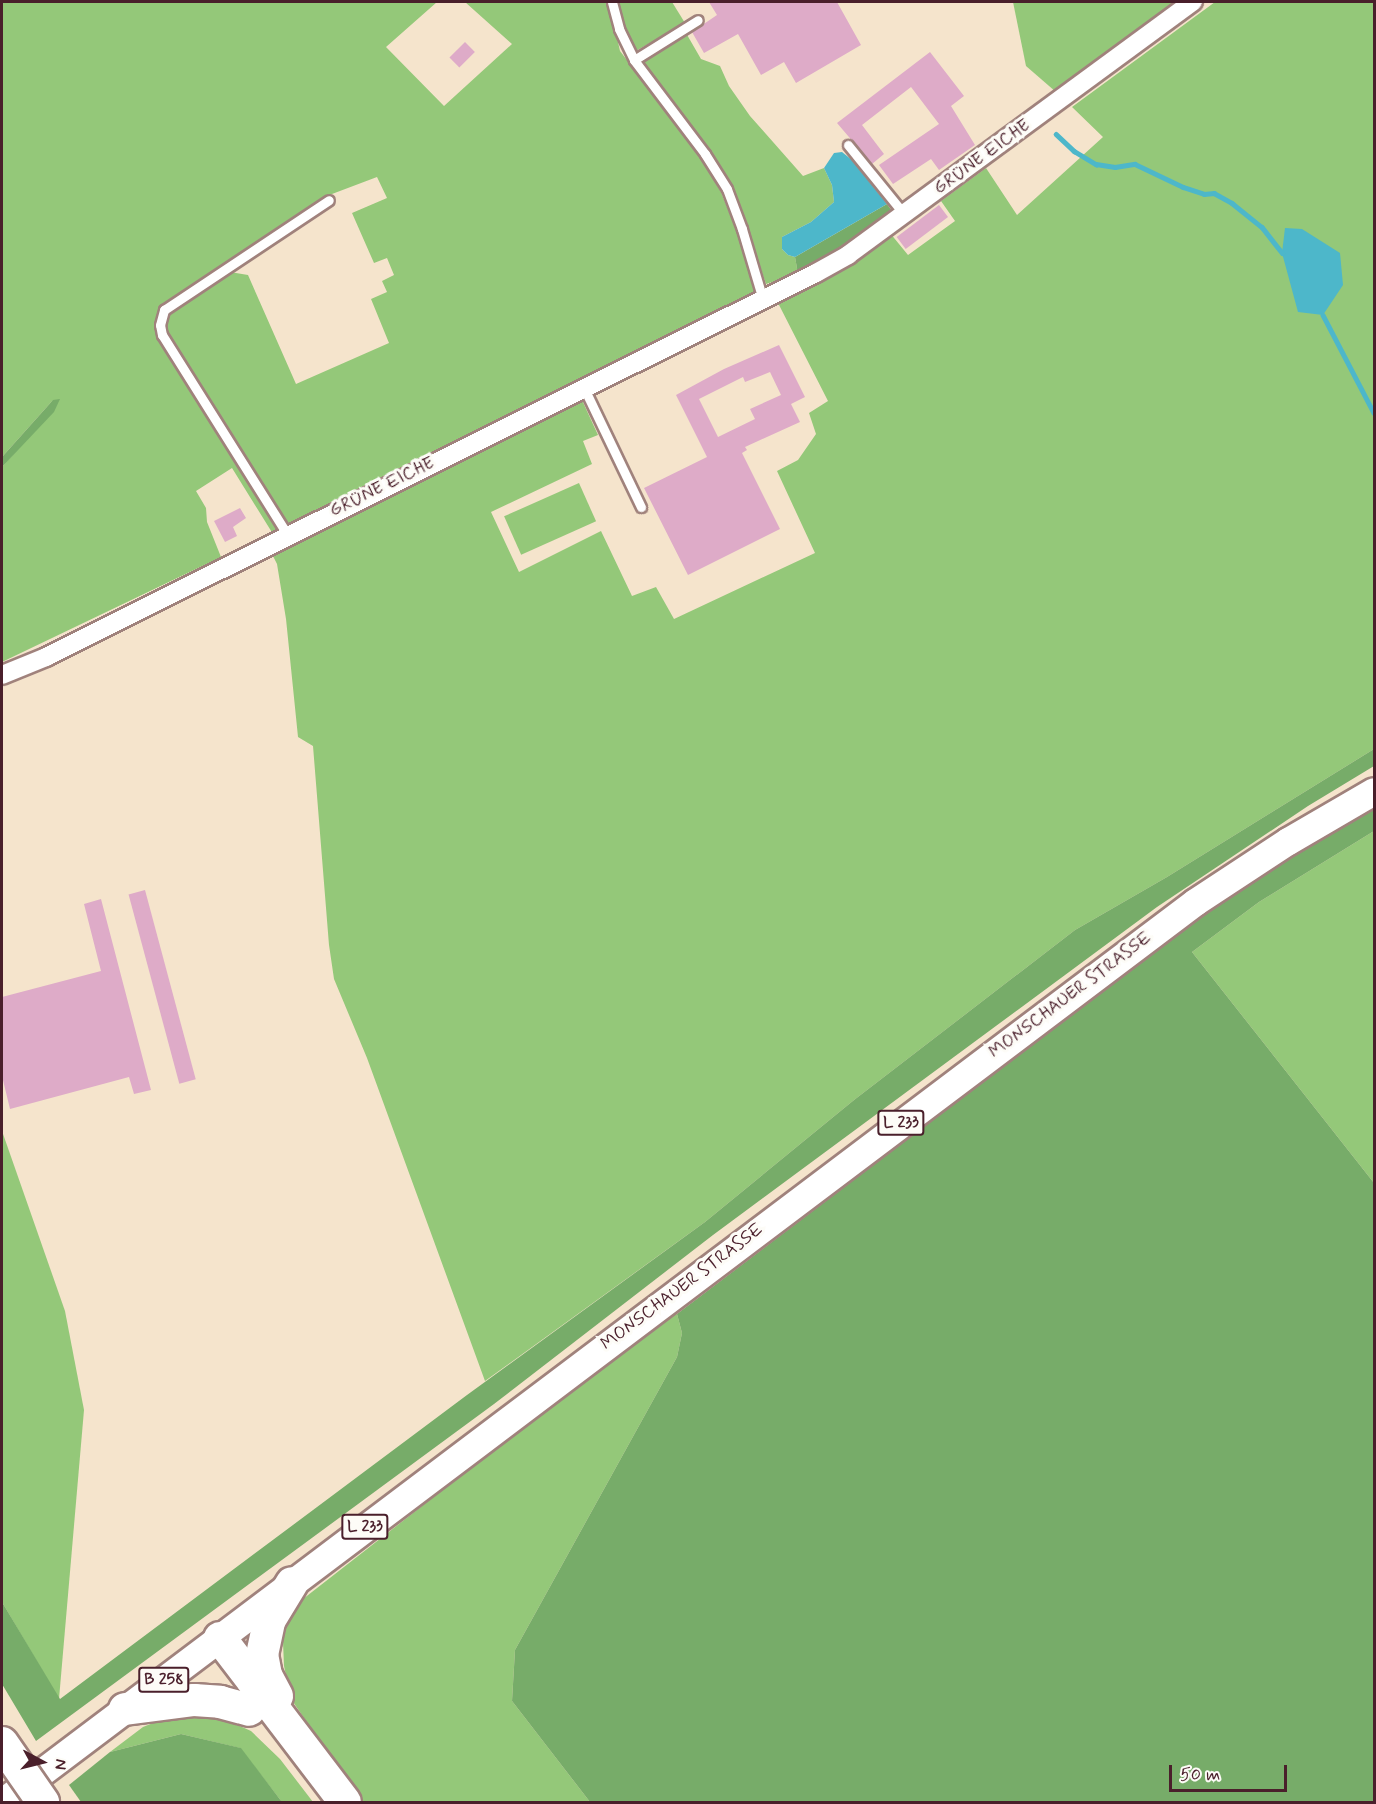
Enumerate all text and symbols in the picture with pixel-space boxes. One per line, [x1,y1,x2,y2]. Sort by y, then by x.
street label: GRÜNE EICHE [929,114,1035,200]
street label: GRÜNE EICHE [325,452,439,522]
street label: MONSCHAUER STRASSE [984,926,1156,1064]
road number: L 233 [877,1110,925,1136]
street label: MONSCHAUER STRASSE [596,1218,768,1356]
road number: L 233 [341,1514,389,1540]
road number: B 258 [137,1667,191,1693]
north arrow [12,1732,72,1792]
scale bar [1172,1753,1290,1791]
text: N [49,1758,71,1771]
text: 50 m [1180,1763,1220,1787]

